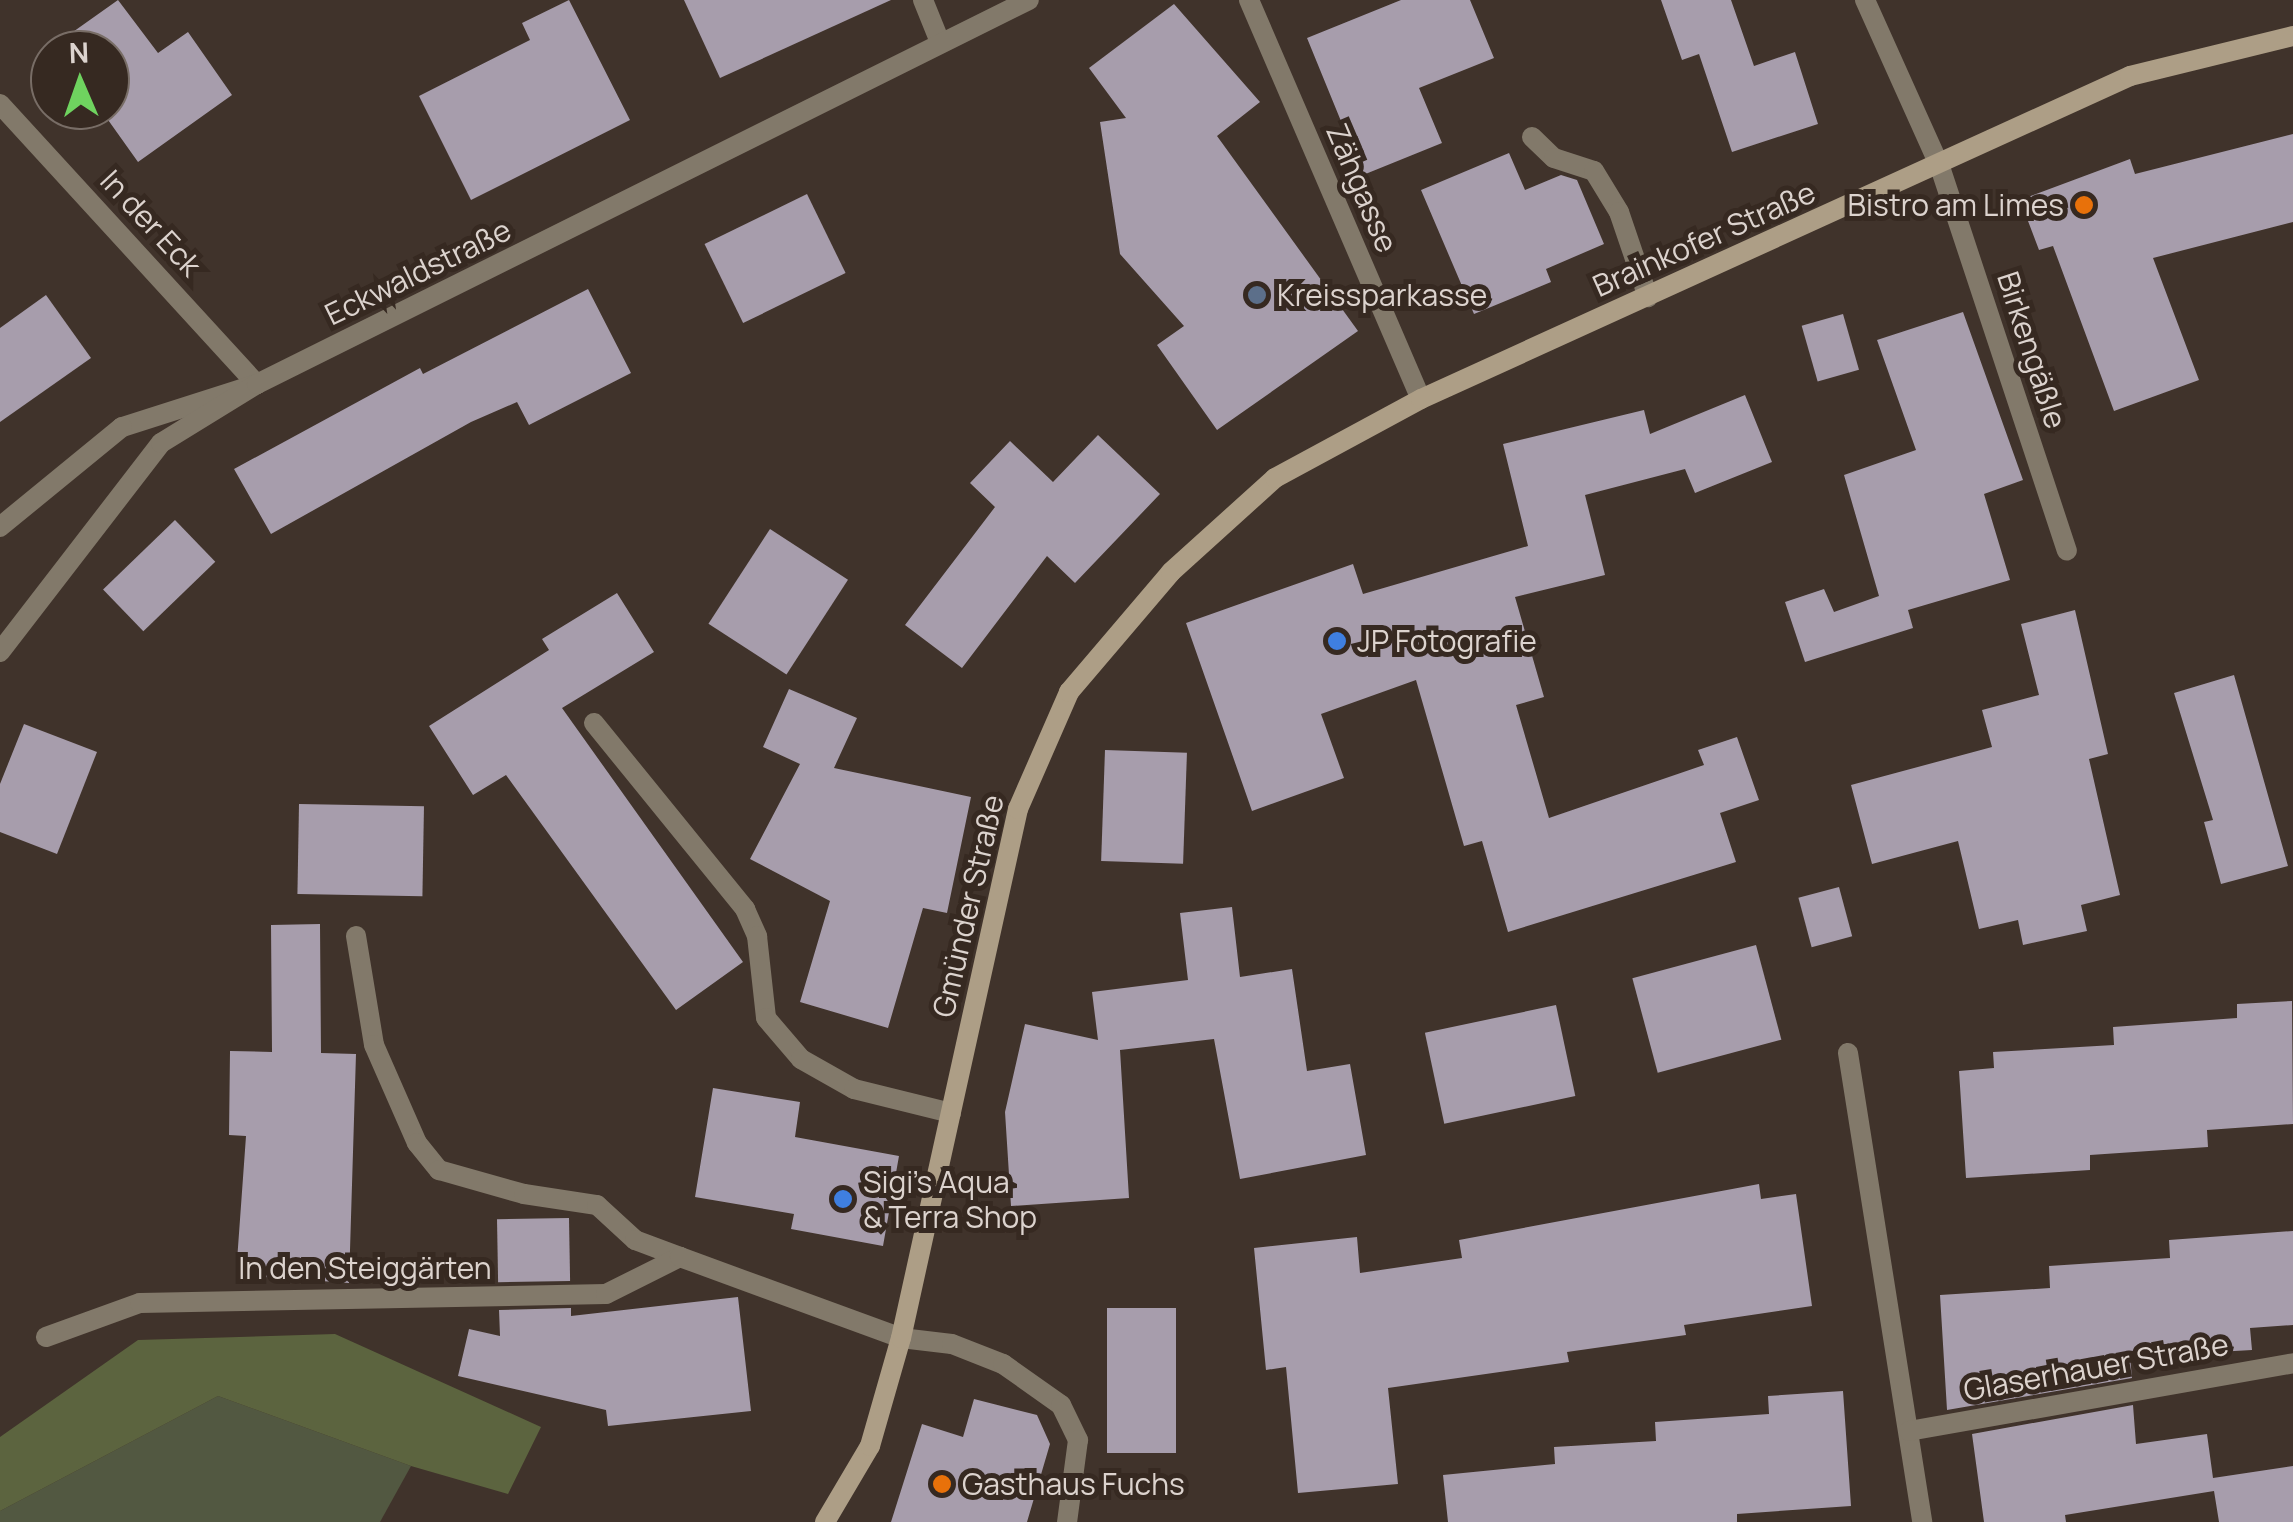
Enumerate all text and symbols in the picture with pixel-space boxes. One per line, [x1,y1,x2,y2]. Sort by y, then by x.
north arrow [30,30,130,130]
text: N [68,33,90,71]
street label: Zähgasse [1319,118,1405,258]
street label: In der Eck [93,163,209,283]
street label: Brainkofer Straße [1587,174,1821,304]
place label: Bistro am Limes [1848,187,2064,223]
marker: Bistro am Limes [2073,194,2095,216]
street label: Eckwaldstraße [319,211,517,333]
street label: Birkengäßle [1990,267,2074,433]
place label: Kreissparkasse [1277,277,1487,313]
marker: Kreissparkasse [1246,284,1268,306]
place label: JP Fotografie [1357,623,1537,659]
marker: JP Fotografie [1326,630,1348,652]
street label: Gmünder Straße [925,791,1011,1021]
place label: Sigi's Aqua & Terra Shop [863,1164,1037,1234]
marker: Sigi's Aqua & Terra Shop [832,1188,854,1210]
street label: In den Steiggärten [238,1250,492,1286]
street label: Glaserhauer Straße [1961,1326,2231,1408]
place label: Gasthaus Fuchs [962,1466,1185,1502]
marker: Gasthaus Fuchs [931,1473,953,1495]

